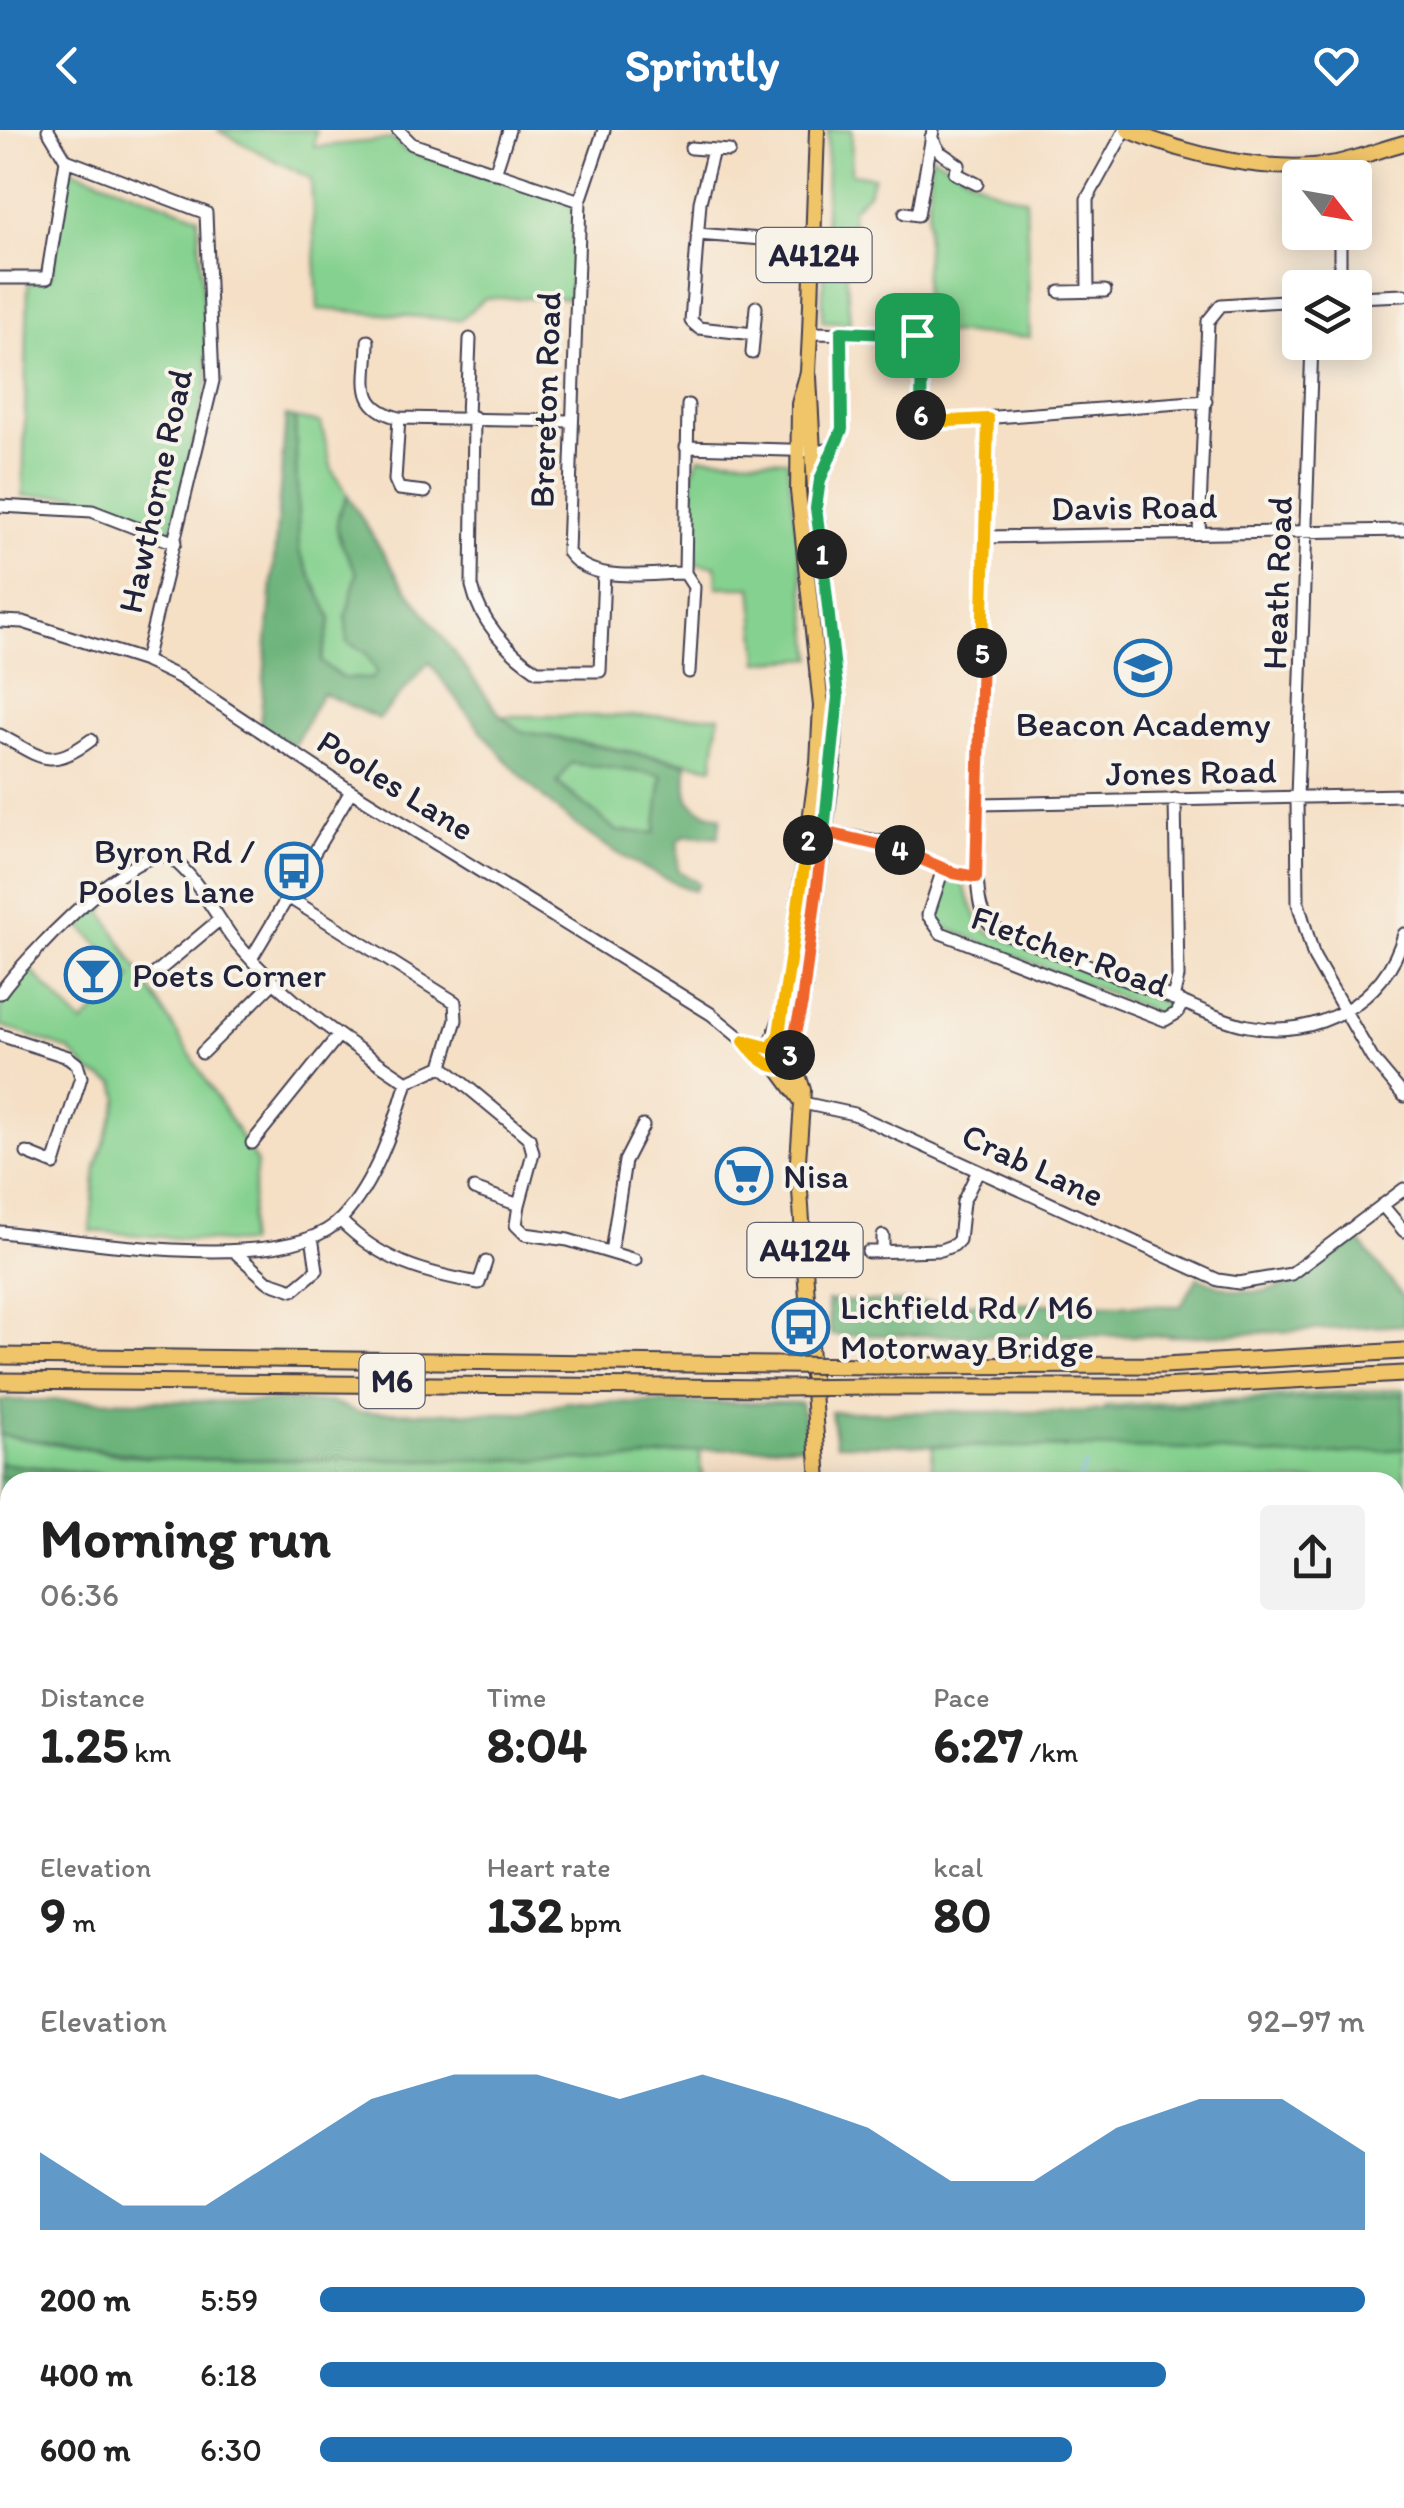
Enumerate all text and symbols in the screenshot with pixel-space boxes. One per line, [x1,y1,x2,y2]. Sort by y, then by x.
icon: back [40,38,95,93]
text: Sprintly [625,38,779,92]
icon: heart [1309,38,1364,93]
north arrow [1282,160,1372,250]
map controls [1282,160,1372,360]
road number: A4124 [756,228,872,282]
button: layers [1282,270,1372,360]
street label: Brereton Road [520,291,570,509]
pin [875,293,960,378]
icon: arrive [890,308,945,363]
street label: Hawthorne Road [109,365,201,617]
pin: 6 [896,390,946,440]
text: 6 [914,398,928,432]
street label: Davis Road [1050,485,1218,529]
street label: Heath Road [1253,495,1301,671]
pin: 1 [797,529,847,579]
text: 1 [816,537,829,571]
pin: 5 [957,628,1007,678]
text: 5 [975,636,989,670]
school or university icon: Beacon Academy [1113,638,1173,698]
place label: Beacon Academy [1016,703,1271,745]
street label: Pooles Lane [310,720,482,850]
street label: Jones Road [1105,750,1277,794]
pin: 2 [783,815,833,865]
text: 2 [801,823,815,857]
pin: 4 [875,825,925,875]
place label: Byron Rd / Pooles Lane [78,830,255,912]
text: 4 [892,833,908,867]
bus stop icon: Byron Rd / Pooles Lane [264,841,324,901]
street label: Fletcher Road [966,896,1174,1006]
bar icon: Poets Corner [63,945,123,1005]
place label: Poets Corner [132,954,326,996]
pin: 3 [765,1030,815,1080]
text: 3 [782,1038,798,1072]
street label: Crab Lane [955,1114,1111,1216]
supermarket icon: Nisa [714,1146,774,1206]
place label: Nisa [783,1155,848,1197]
road number: A4124 [748,1223,862,1277]
place label: Lichfield Rd / M6 Motorway Bridge [840,1286,1094,1368]
bus stop icon: Lichfield Rd / M6 Motorway Bridge [771,1297,831,1357]
road number: M6 [360,1354,424,1408]
text: Morning run [40,1505,331,1571]
button: share [1260,1505,1365,1610]
text: 06:36 [40,1576,119,1614]
text: Distance [40,1680,145,1714]
text: Time [487,1680,546,1714]
text: Pace [933,1680,989,1714]
text: 1.25 [40,1714,128,1775]
text: 8:04 [487,1714,587,1775]
text: 6:27 [933,1714,1023,1775]
text: km [128,1735,171,1769]
text: /km [1023,1735,1078,1769]
text: Elevation [40,1850,151,1884]
text: Heart rate [487,1850,611,1884]
text: kcal [933,1850,983,1884]
text: 9 [40,1884,66,1945]
text: 132 [487,1884,563,1945]
text: 80 [933,1884,992,1945]
text: m [66,1905,96,1939]
text: bpm [563,1905,622,1939]
text: Elevation [40,2002,167,2040]
text: 92–97 m [1247,2002,1365,2040]
text: 200 m [40,2281,130,2319]
text: 5:59 [200,2281,258,2319]
text: 400 m [40,2356,133,2394]
text: 6:18 [200,2356,257,2394]
text: 600 m [40,2431,130,2469]
text: 6:30 [200,2431,262,2469]

